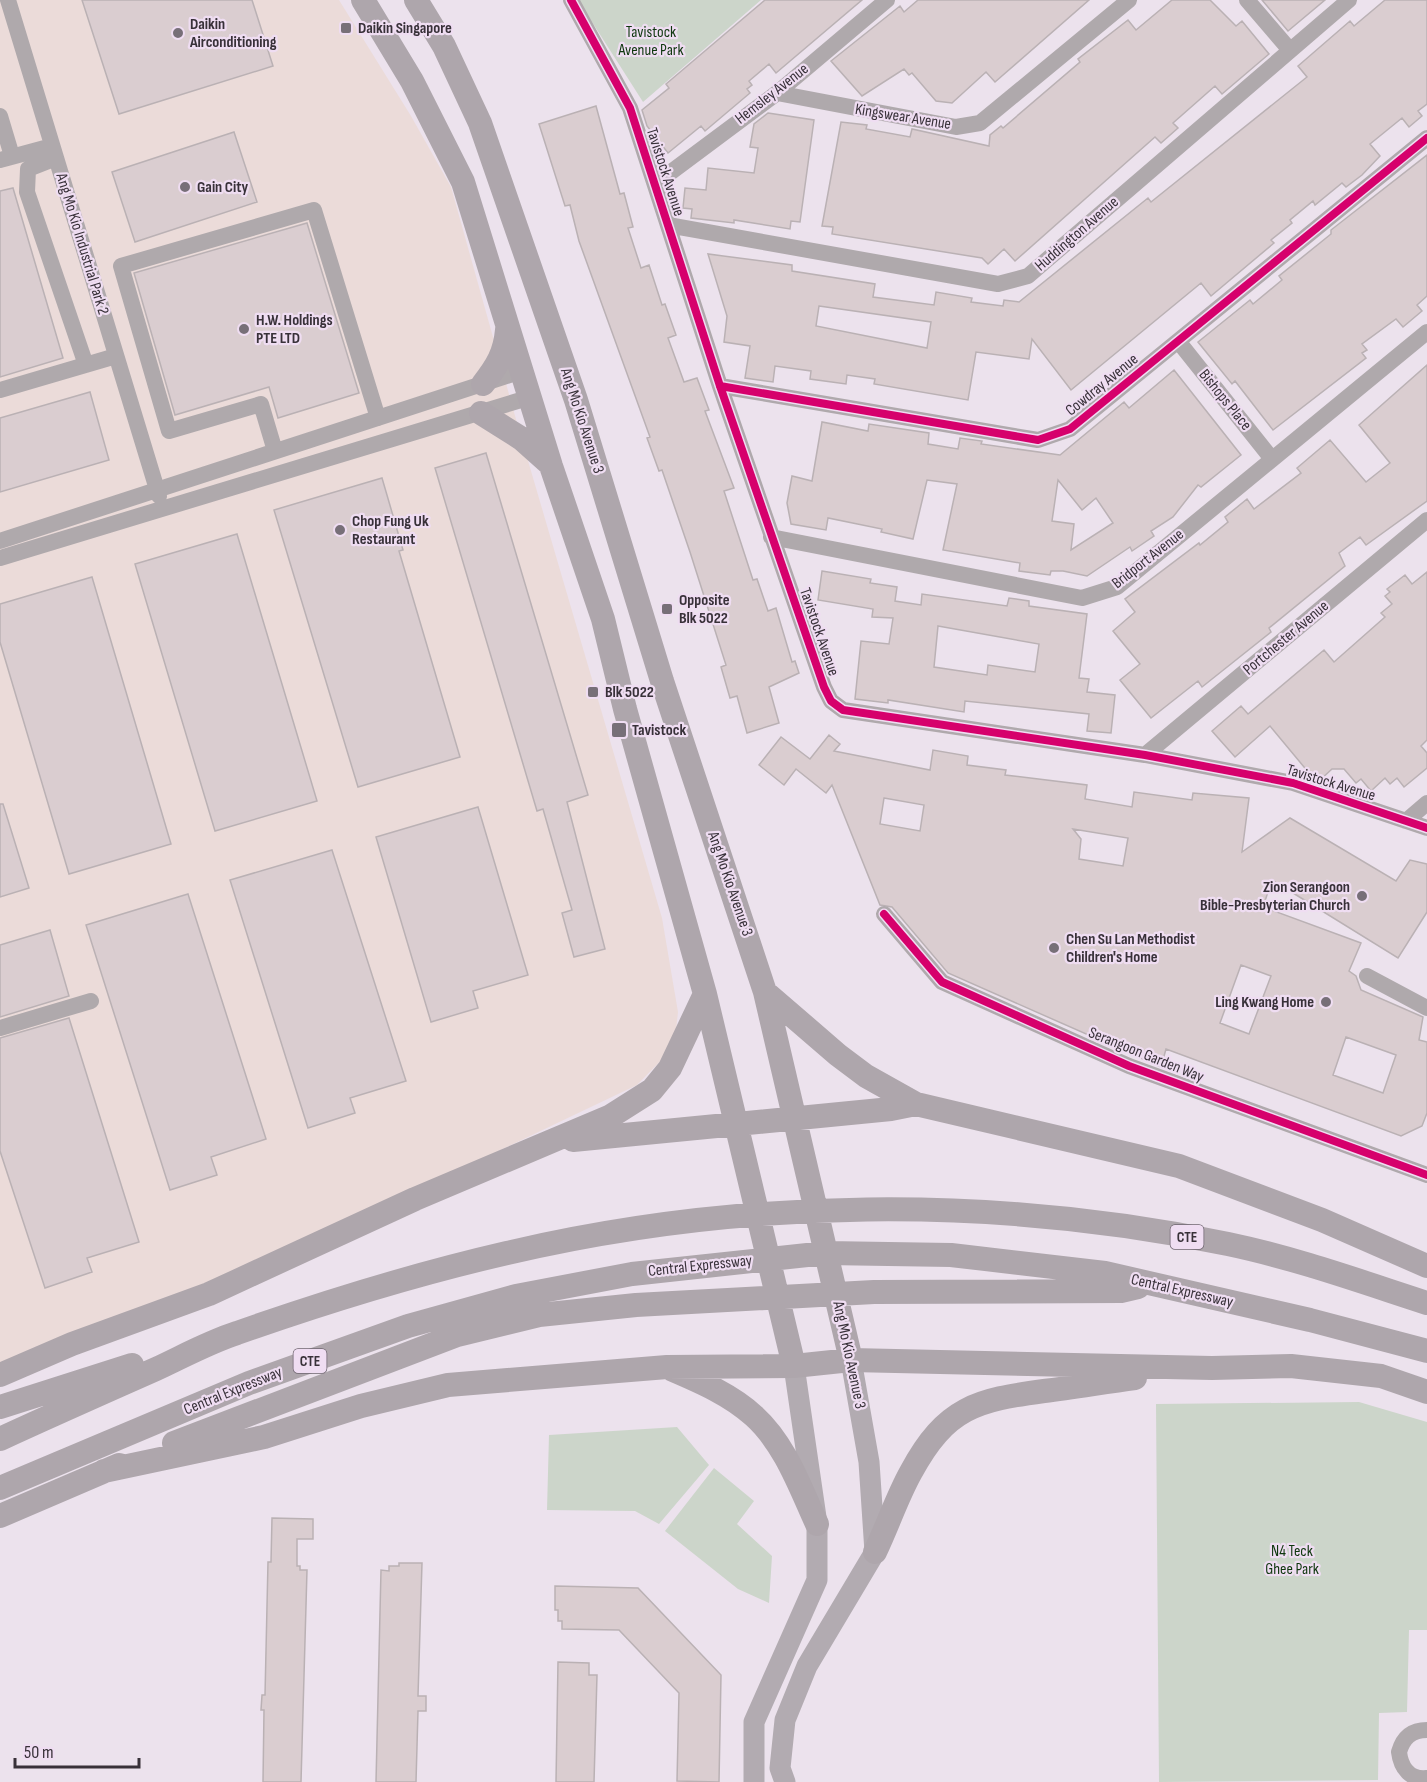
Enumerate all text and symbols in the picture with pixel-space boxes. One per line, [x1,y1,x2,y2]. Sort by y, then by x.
place label: Daikin Airconditioning [189,15,277,52]
place label: Daikin Singapore [358,19,452,38]
marker: Daikin Singapore [339,21,353,35]
park label: Tavistock Avenue Park [617,23,684,60]
marker: Daikin Airconditioning [171,26,185,40]
street label: Hemsley Avenue [732,60,812,128]
street label: Kingswear Avenue [854,100,952,134]
street label: Tavistock Avenue [642,125,688,219]
street label: Ang Mo Kio Industrial Park 2 [51,170,113,317]
place label: Gain City [197,178,249,197]
marker: Gain City [178,180,192,194]
street label: Huddington Avenue [1031,193,1123,275]
place label: H.W. Holdings PTE LTD [256,311,333,348]
marker: H.W. Holdings PTE LTD [237,322,251,336]
street label: Cowdray Avenue [1062,350,1142,420]
street label: Ang Mo Kio Avenue 3 [556,365,608,476]
street label: Bishops Place [1195,366,1255,434]
place label: Chop Fung Uk Restaurant [352,512,429,549]
marker: Chop Fung Uk Restaurant [333,523,347,537]
street label: Bridport Avenue [1108,525,1188,593]
street label: Tavistock Avenue [795,585,843,679]
place label: Opposite Blk 5022 [679,591,730,628]
street label: Portchester Avenue [1239,597,1333,679]
marker: Opposite Blk 5022 [660,602,674,616]
place label: Blk 5022 [605,683,654,702]
marker: Blk 5022 [586,685,600,699]
marker: Tavistock [610,721,628,739]
place label: Tavistock [632,721,686,740]
street label: Tavistock Avenue [1284,760,1378,806]
street label: Ang Mo Kio Avenue 3 [703,828,757,939]
place label: Zion Serangoon Bible-Presbyterian Church [1200,878,1350,915]
marker: Zion Serangoon Bible-Presbyterian Church [1355,889,1369,903]
place label: Chen Su Lan Methodist Children's Home [1066,930,1195,967]
marker: Chen Su Lan Methodist Children's Home [1047,941,1061,955]
place label: Ling Kwang Home [1215,993,1314,1012]
marker: Ling Kwang Home [1319,995,1333,1009]
street label: Serangoon Garden Way [1086,1023,1206,1087]
road number: CTE [1170,1225,1204,1249]
street label: Central Expressway [647,1251,753,1281]
street label: Central Expressway [1129,1270,1235,1312]
street label: Ang Mo Kio Avenue 3 [828,1299,870,1410]
road number: CTE [294,1349,326,1373]
street label: Central Expressway [181,1363,285,1419]
park label: N4 Teck Ghee Park [1265,1542,1319,1579]
scale bar [15,1731,140,1769]
text: 50 m [24,1742,54,1763]

